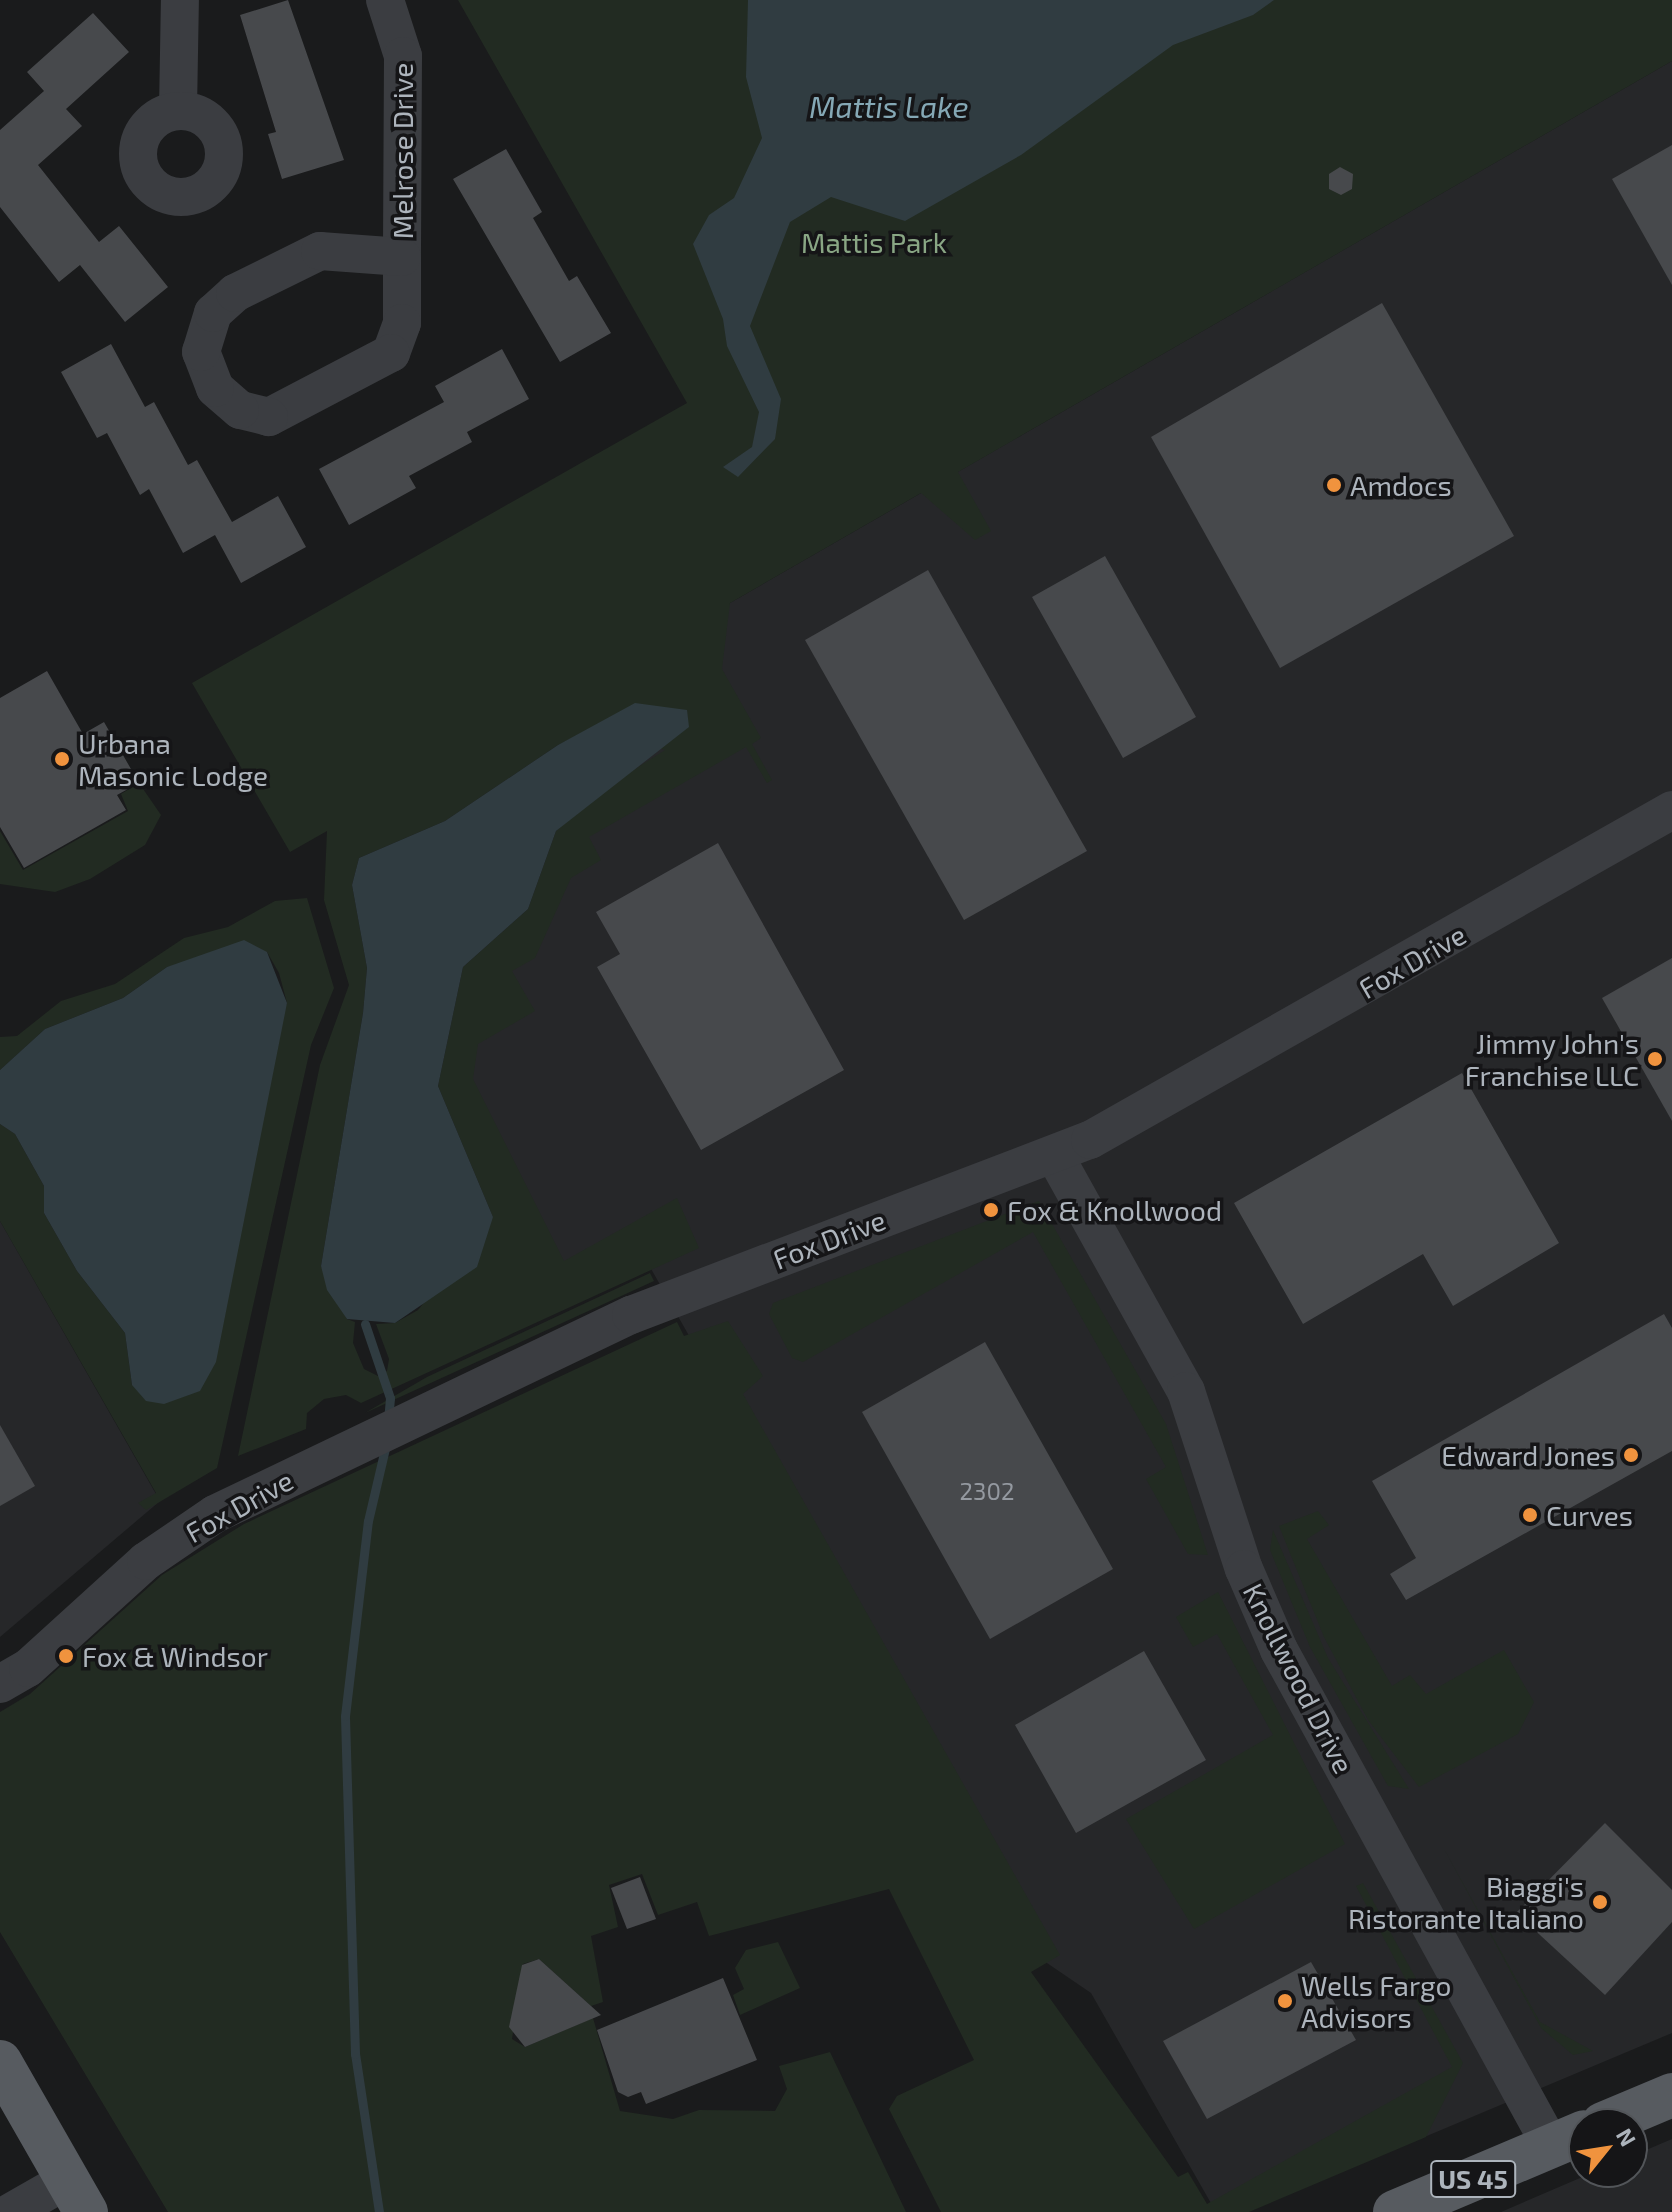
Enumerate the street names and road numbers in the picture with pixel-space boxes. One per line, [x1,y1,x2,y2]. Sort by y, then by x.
street label: Melrose Drive [385,63,419,239]
street label: Fox Drive [1353,917,1471,1005]
street label: Fox Drive [768,1202,890,1276]
street label: Fox Drive [179,1463,299,1549]
street label: Knollwood Drive [1237,1577,1361,1779]
road number: US 45 [1429,2157,1517,2201]

